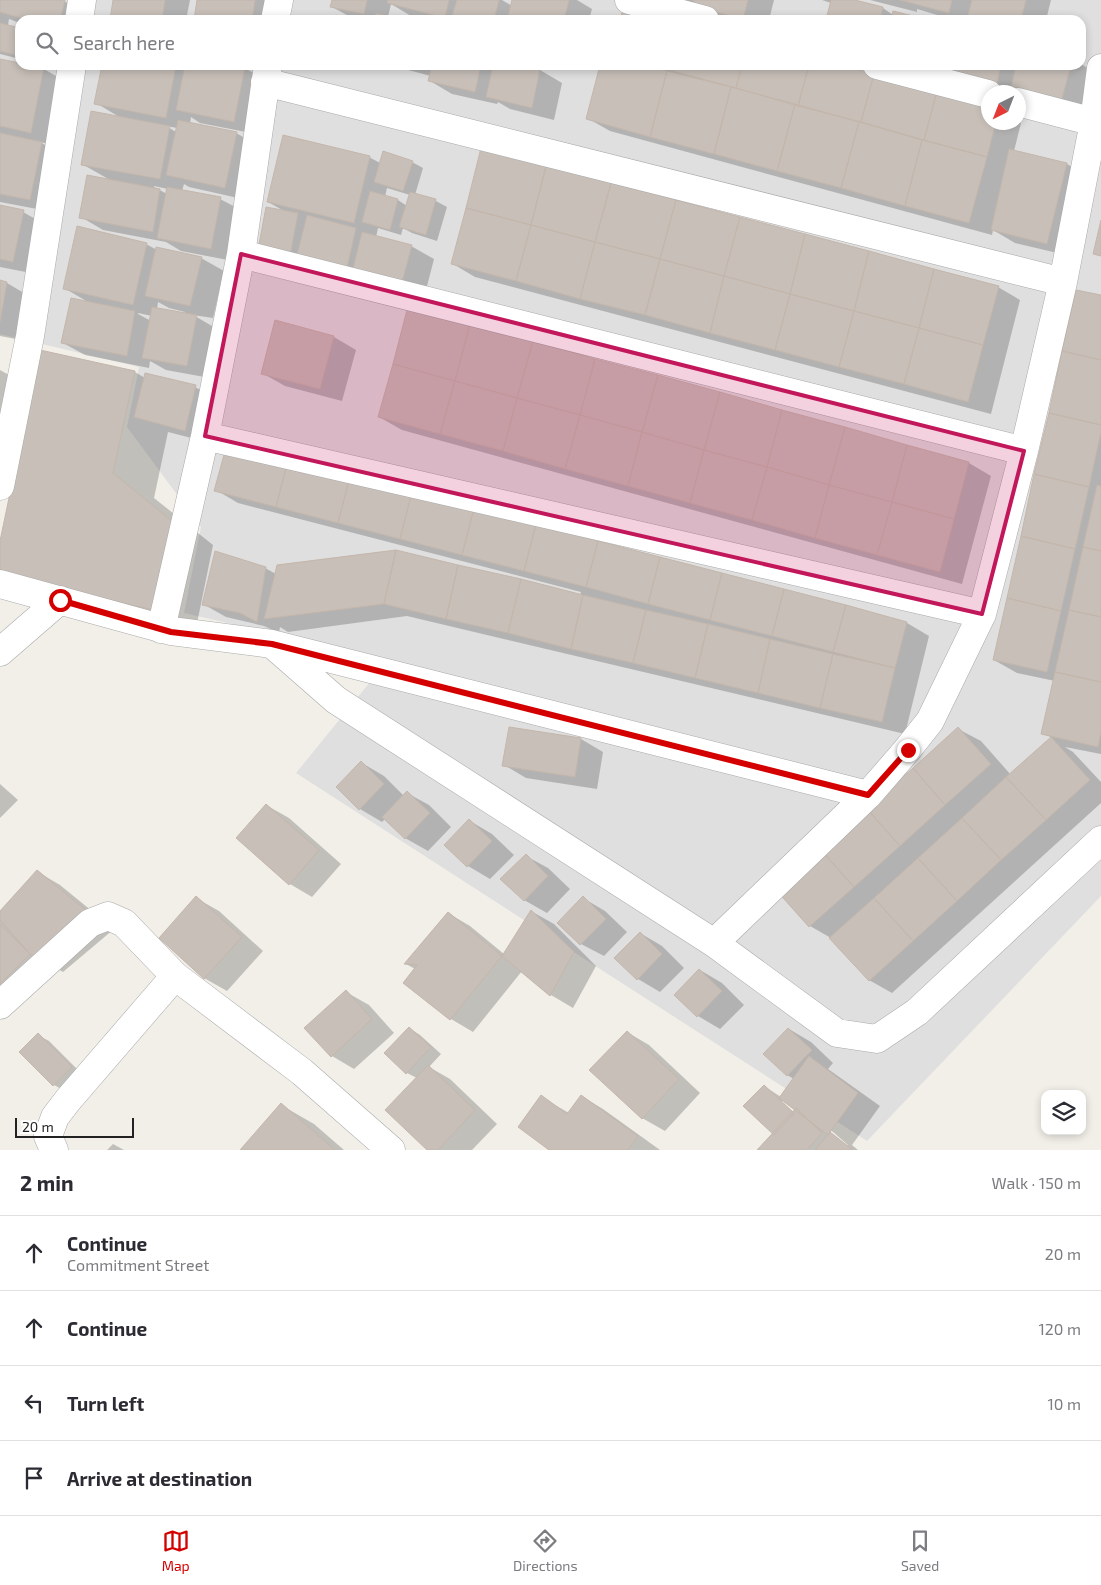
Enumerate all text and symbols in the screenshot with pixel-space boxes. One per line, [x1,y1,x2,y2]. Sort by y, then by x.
search box [15,15,1086,70]
icon: search [33,29,61,57]
text: Search here [73,31,175,54]
north arrow [981,85,1026,130]
route start [49,589,72,612]
route end [897,739,920,762]
map controls [1041,1090,1086,1135]
button: layers [1041,1090,1086,1135]
scale bar [15,1115,134,1138]
text: 20 m [22,1118,54,1135]
text: 2 min [20,1170,74,1195]
text: Walk · 150 m [991,1173,1081,1192]
text: Continue [67,1232,147,1255]
icon: ahead [20,1239,48,1267]
text: 20 m [1045,1244,1081,1263]
text: Commitment Street [67,1255,209,1274]
icon: ahead [20,1314,48,1342]
text: Continue [67,1317,147,1340]
text: 120 m [1038,1319,1081,1338]
icon: left [20,1389,48,1417]
text: Turn left [67,1392,144,1415]
text: 10 m [1047,1394,1081,1413]
icon: arrive [20,1464,48,1492]
text: Arrive at destination [67,1467,252,1490]
tab: Map [162,1527,190,1574]
tab: Directions [513,1527,578,1574]
tab: Saved [901,1527,939,1574]

